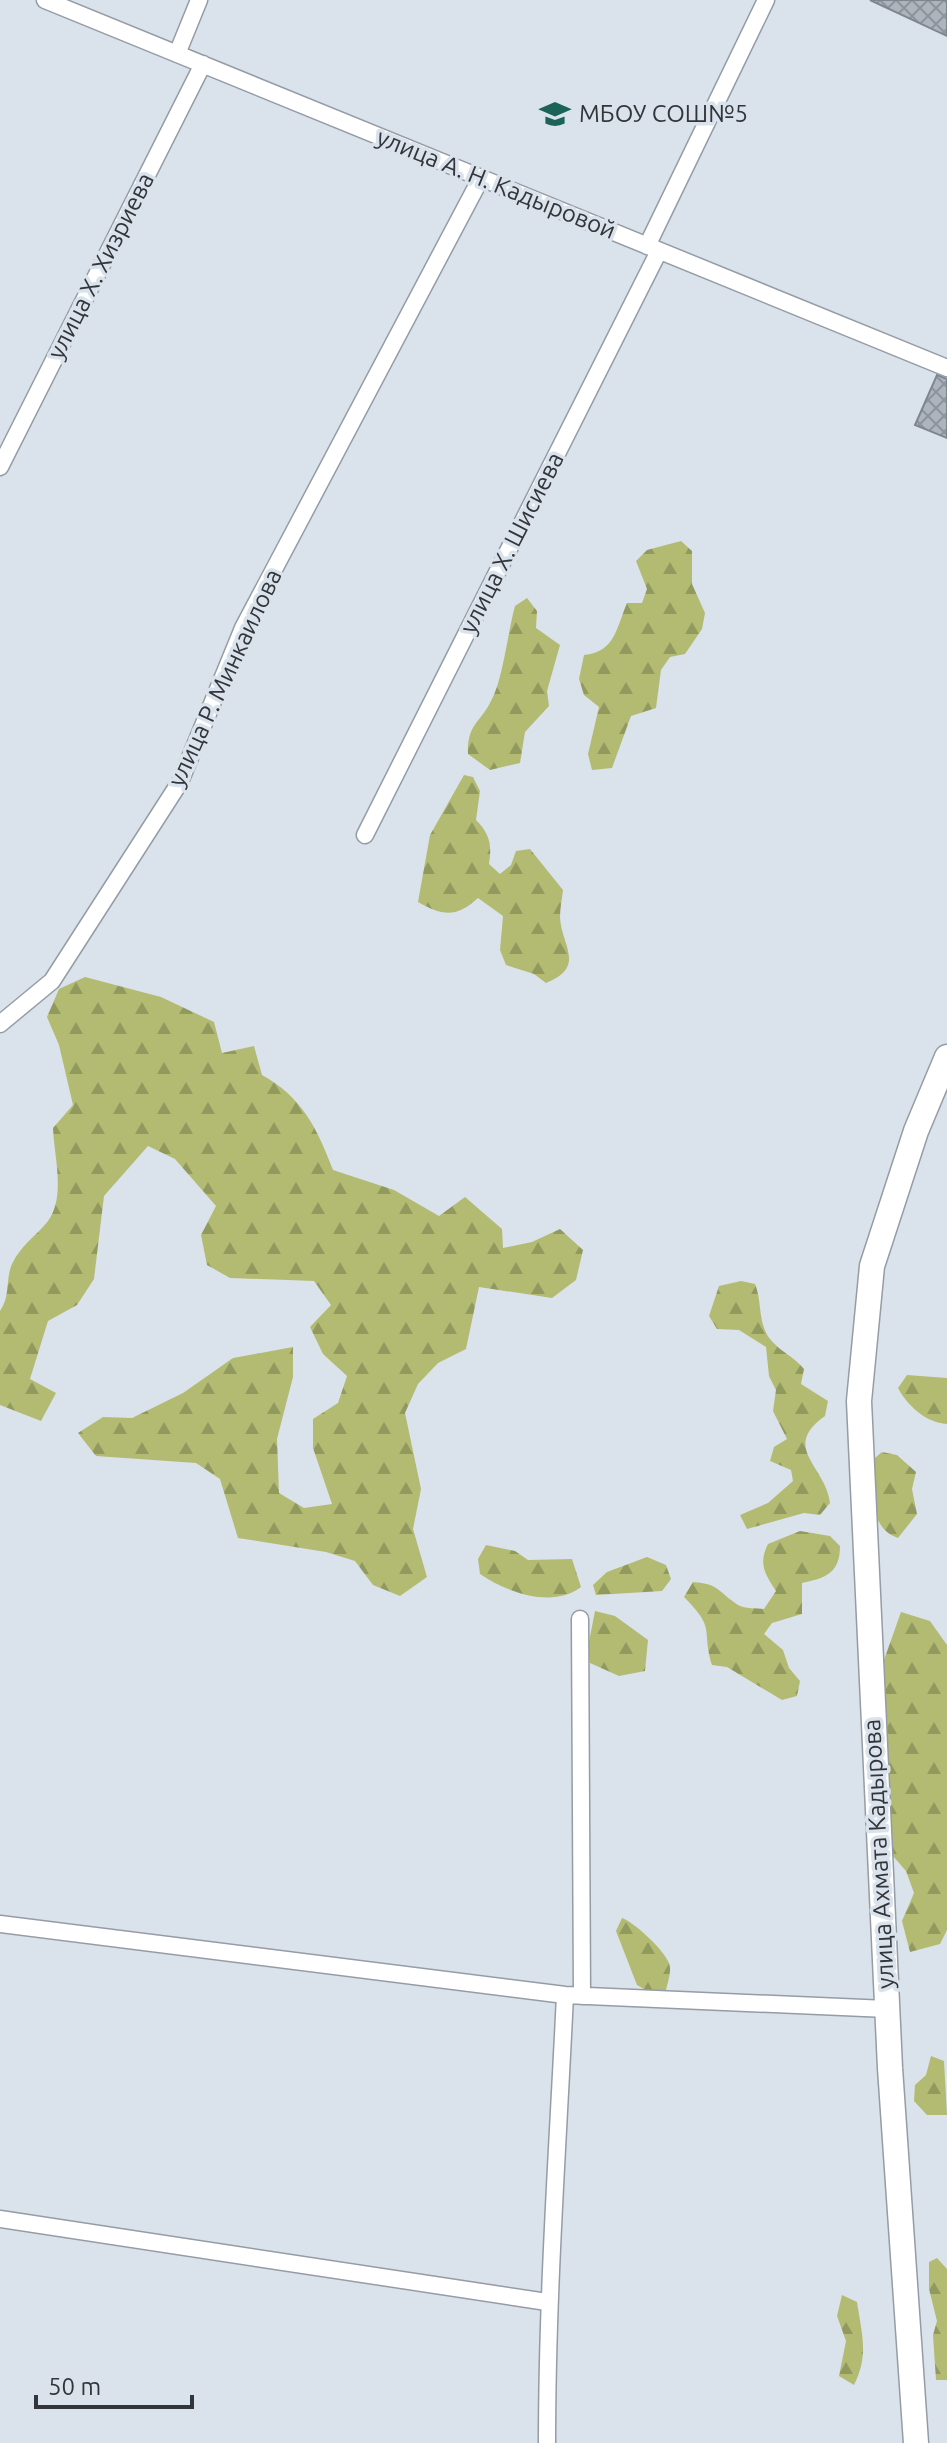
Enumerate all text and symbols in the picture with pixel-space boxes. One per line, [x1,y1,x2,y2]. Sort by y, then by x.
school or university icon: МБОУ СОШ№5 [538,97,572,131]
place label: МБОУ СОШ№5 [579,100,748,127]
street label: улица А. Н. Кадыровой [373,123,620,244]
street label: улица Х. Хизриева [42,168,159,363]
street label: улица Х. Шисиева [454,448,569,638]
street label: улица Р. Минкаилова [162,565,287,791]
street label: улица Ахмата Кадырова [858,1718,899,1990]
scale bar [36,2359,192,2409]
text: 50 m [48,2373,101,2400]

